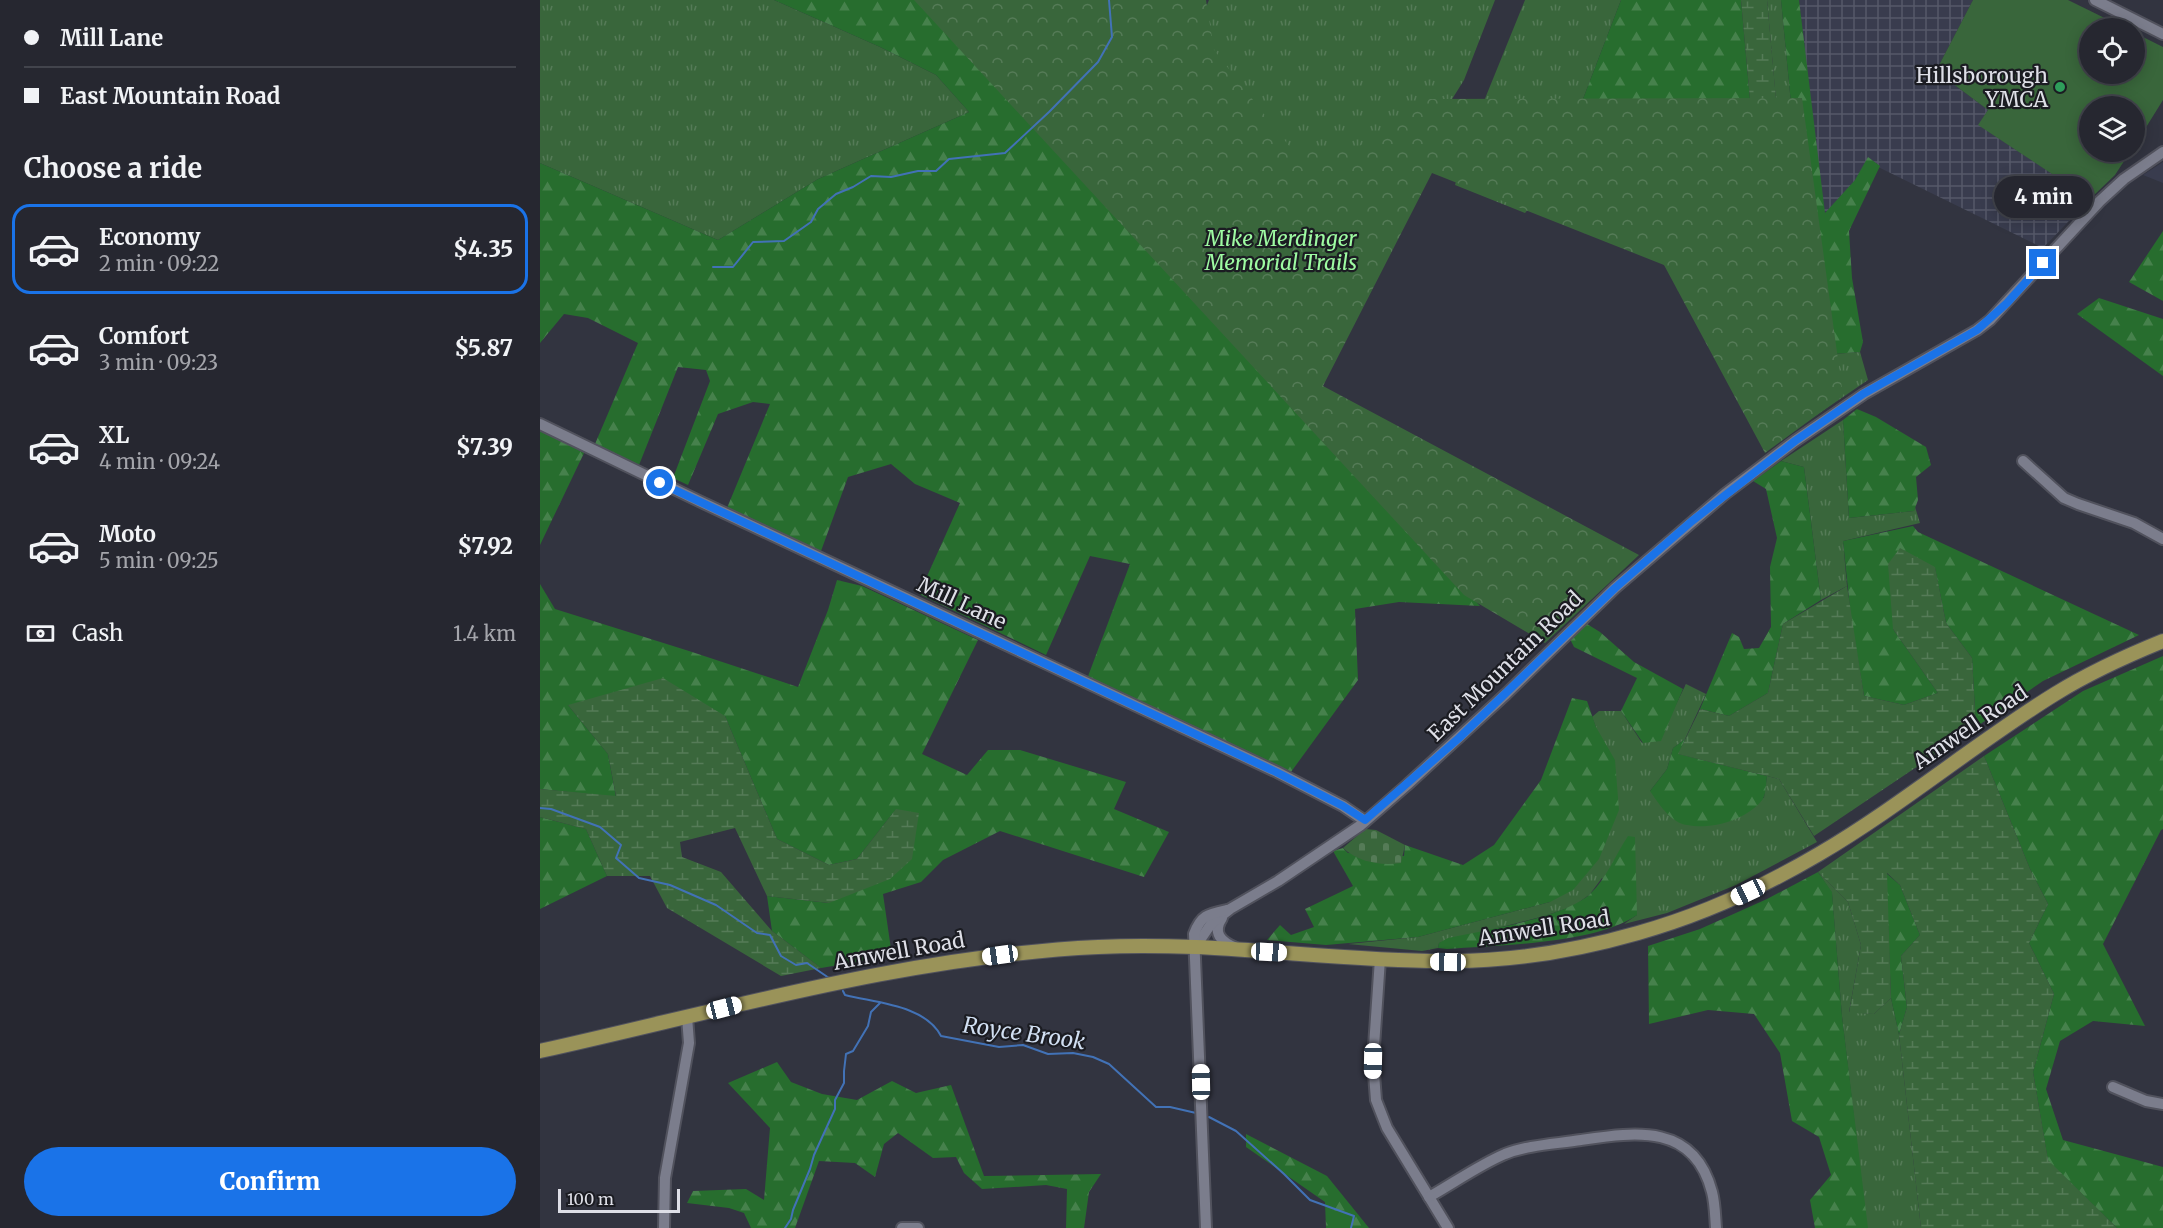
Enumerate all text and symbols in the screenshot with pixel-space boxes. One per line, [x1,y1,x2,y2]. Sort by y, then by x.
map controls [2079,18,2145,162]
button: locate [2079,18,2145,84]
text: Mill Lane [60,24,163,52]
place label: Hillsborough YMCA [1916,62,2048,113]
marker: Hillsborough YMCA [2053,80,2067,94]
text: East Mountain Road [60,82,280,110]
button: layers [2079,96,2145,162]
text: Choose a ride [24,151,202,185]
callout: 4 min [1994,176,2092,218]
text: 4 min [2014,184,2073,209]
icon: car [27,222,81,276]
text: Economy [99,223,200,251]
park label: Mike Merdinger Memorial Trails [1204,225,1357,276]
text: $4.35 [453,235,513,263]
route end [2029,249,2056,276]
text: 2 min · 09:22 [99,251,220,276]
icon: car [27,321,81,375]
text: Comfort [99,322,189,350]
text: $5.87 [455,334,513,362]
text: 3 min · 09:23 [99,350,218,375]
icon: car [27,420,81,474]
text: XL [99,421,129,449]
text: $7.39 [456,433,513,461]
text: 4 min · 09:24 [99,449,220,474]
route start [646,469,673,496]
icon: car [27,519,81,573]
text: Moto [99,520,156,548]
text: $7.92 [457,532,513,560]
text: 5 min · 09:25 [99,548,219,573]
street label: Mill Lane [913,571,1011,635]
street label: East Mountain Road [1422,585,1588,747]
icon: cash [24,617,57,650]
text: Cash [72,619,123,647]
text: 1.4 km [453,621,516,646]
street label: Amwell Road [1907,678,2033,776]
car [1728,876,1768,908]
street label: Amwell Road [1475,904,1612,952]
street label: Amwell Road [830,926,967,976]
car [1251,942,1287,962]
car [981,944,1019,966]
car [1430,953,1466,971]
car [704,995,744,1021]
water label: Royce Brook [961,1011,1087,1055]
car [1364,1043,1382,1079]
car [1192,1064,1210,1100]
button: Confirm [24,1147,516,1216]
scale bar [558,1186,680,1214]
text: 100 m [567,1189,614,1209]

